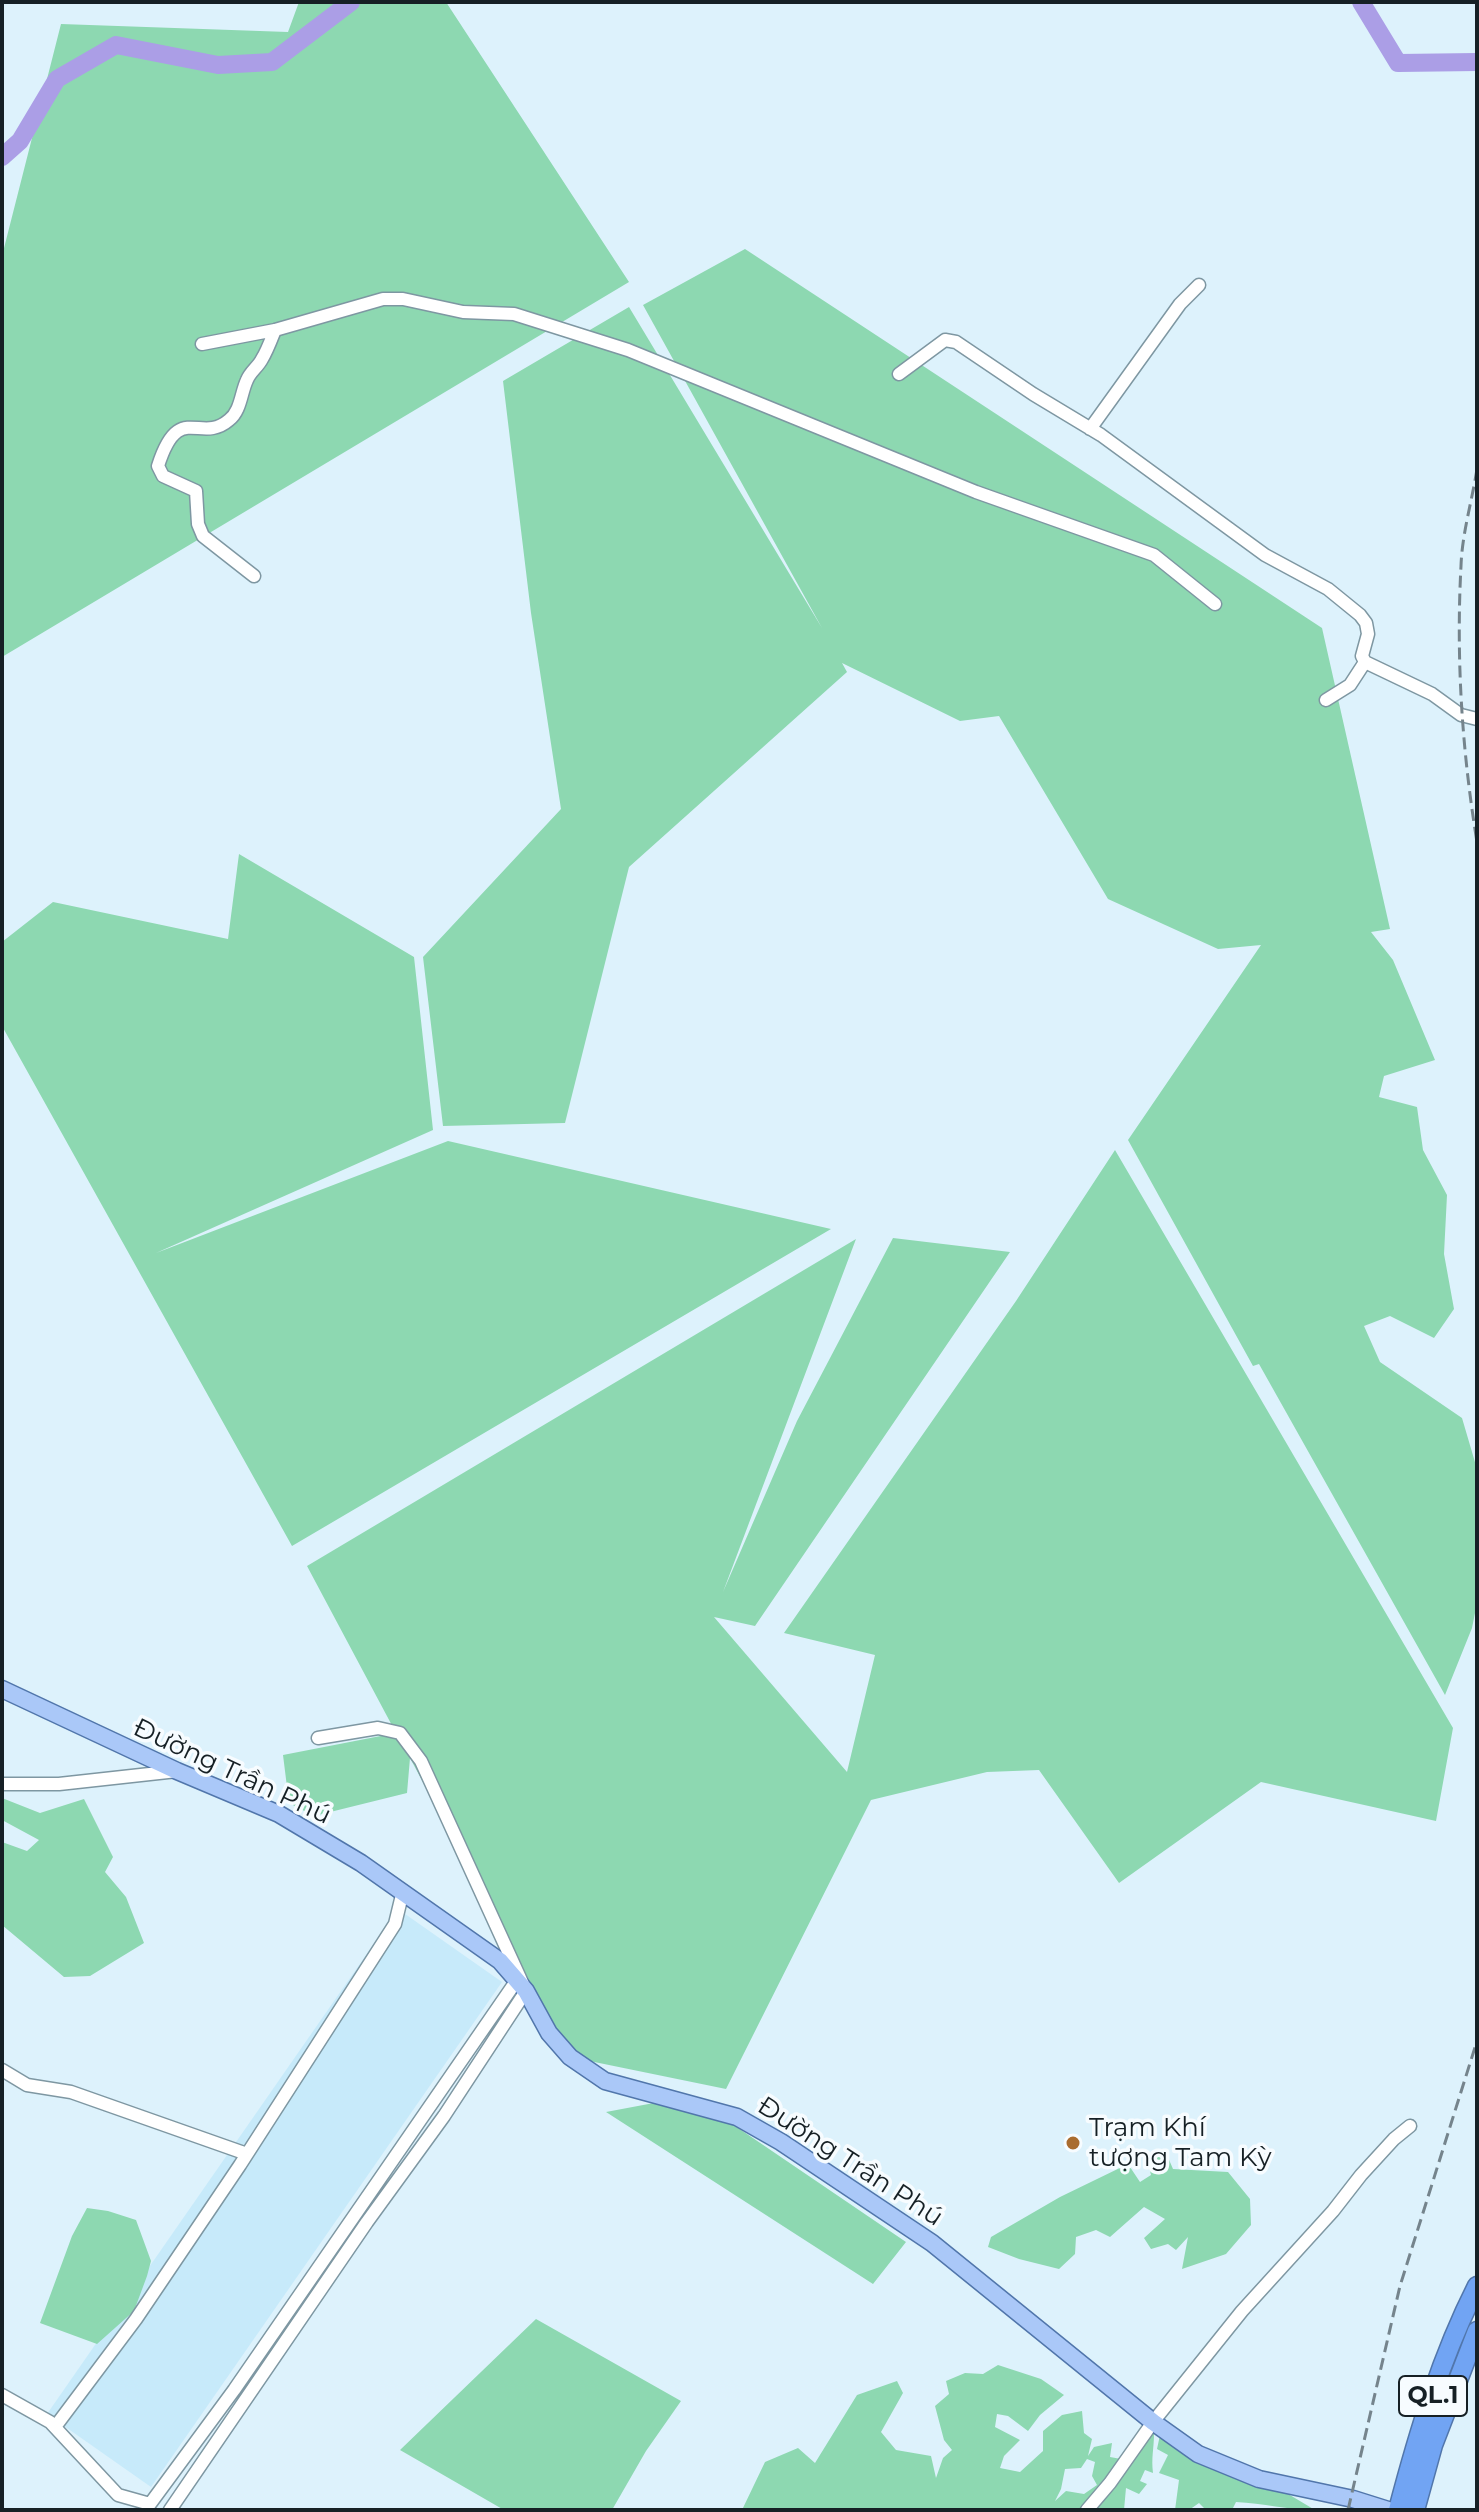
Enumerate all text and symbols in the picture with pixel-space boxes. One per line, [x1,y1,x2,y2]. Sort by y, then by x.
street label: Đường Trần Phú [128,1713,336,1831]
street label: Đường Trần Phú [752,2090,948,2234]
place label: Trạm Khí tượng Tam Kỳ [1089,2112,1272,2174]
marker: Trạm Khí tượng Tam Kỳ [1064,2134,1082,2152]
road number: QL.1 [1399,2376,1467,2416]

